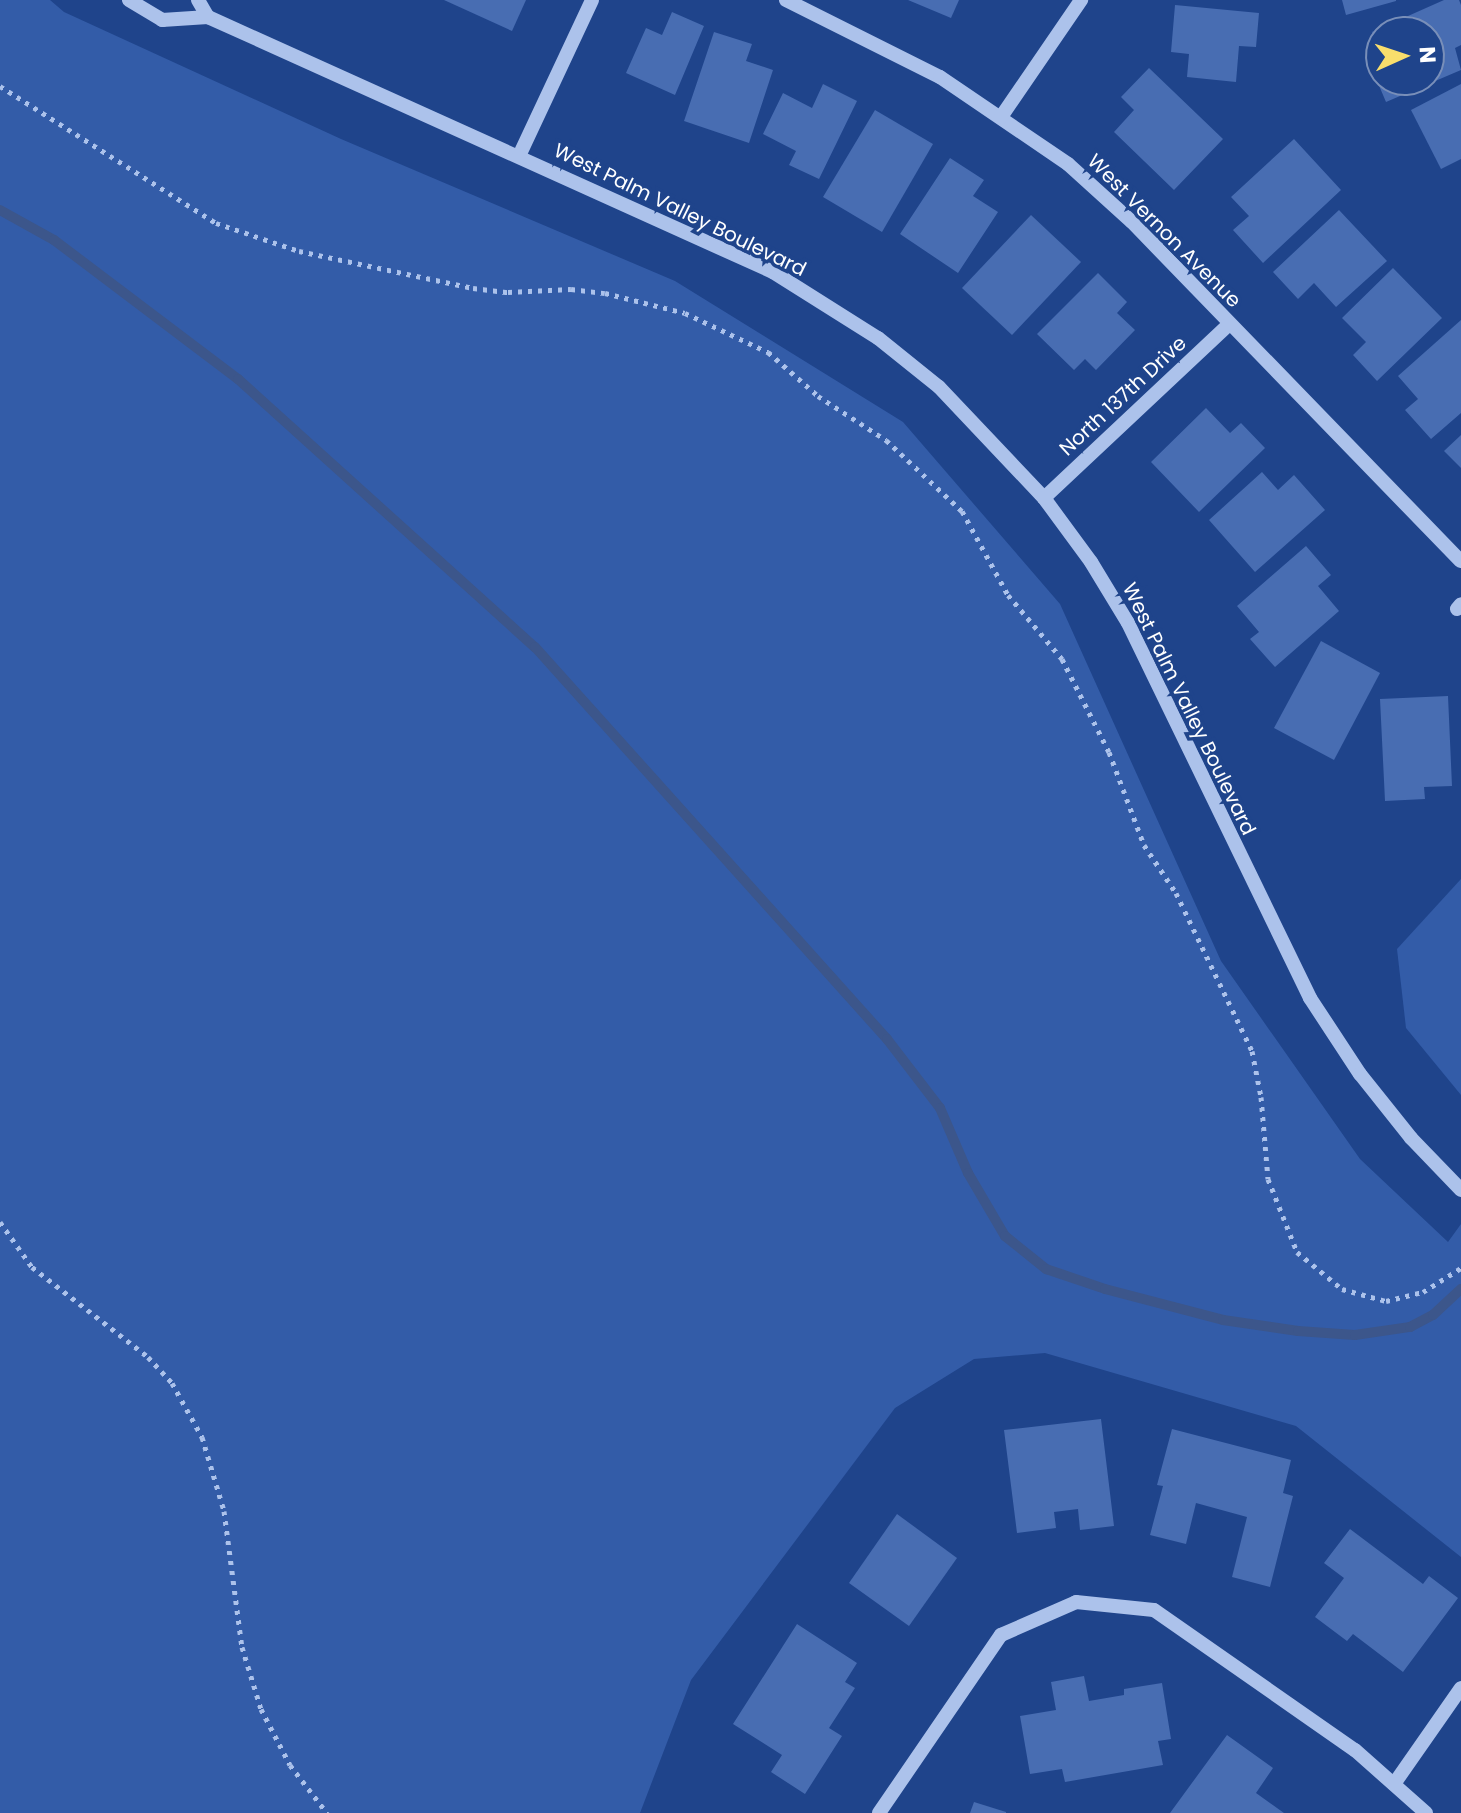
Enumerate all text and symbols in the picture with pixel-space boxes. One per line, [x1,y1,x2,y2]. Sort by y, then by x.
north arrow [1365,16,1445,96]
text: N [1412,46,1443,64]
street label: West Palm Valley Boulevard [550,138,810,282]
street label: West Vernon Avenue [1082,149,1246,313]
street label: North 137th Drive [1055,331,1191,461]
street label: West Palm Valley Boulevard [1117,579,1261,839]

